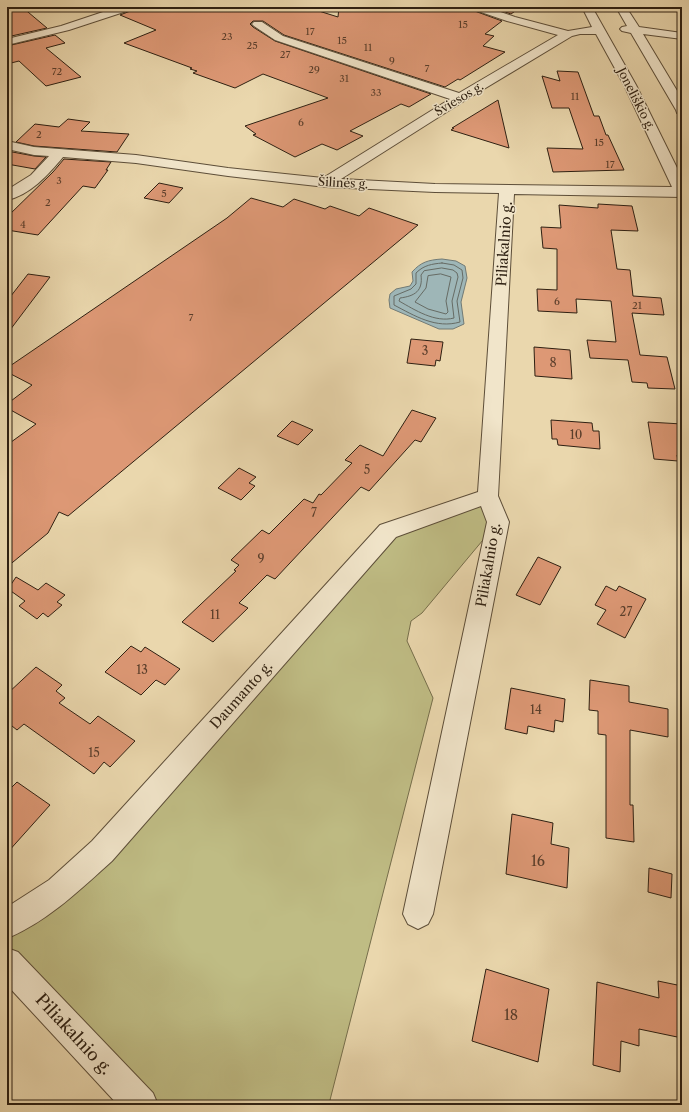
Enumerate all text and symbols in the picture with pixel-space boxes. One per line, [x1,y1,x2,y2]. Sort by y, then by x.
house number: 15 [458,18,468,31]
house number: 17 [305,25,315,38]
house number: 23 [221,30,233,43]
house number: 15 [337,34,347,47]
house number: 25 [246,39,258,52]
house number: 11 [364,41,373,54]
house number: 27 [280,48,290,61]
house number: 9 [389,54,395,67]
house number: 7 [425,62,430,75]
house number: 29 [308,63,320,76]
street label: Joneliškio g. [613,63,659,133]
house number: 72 [52,65,63,78]
house number: 31 [339,72,350,85]
street label: Šviesos g. [431,77,486,119]
house number: 33 [370,86,382,99]
house number: 11 [571,90,580,103]
house number: 6 [298,116,304,129]
house number: 2 [36,128,42,141]
house number: 15 [594,136,604,149]
house number: 17 [605,158,615,171]
street label: Šilinės g. [318,173,369,191]
house number: 3 [56,174,62,187]
house number: 5 [161,187,167,200]
house number: 2 [45,196,51,209]
street label: Piliakalnio g. [492,201,516,287]
house number: 4 [20,218,26,231]
house number: 6 [554,295,560,308]
house number: 21 [632,299,643,312]
house number: 7 [189,311,194,324]
house number: 3 [422,343,428,358]
house number: 8 [549,355,557,370]
house number: 10 [570,427,582,442]
house number: 5 [364,462,370,477]
house number: 7 [311,505,317,520]
street label: Piliakalnio g. [472,522,504,608]
house number: 9 [257,551,265,566]
house number: 27 [620,604,632,619]
house number: 11 [210,607,220,622]
street label: Daumanto g. [206,657,276,733]
house number: 13 [136,662,148,677]
house number: 14 [530,702,542,717]
house number: 15 [88,745,100,760]
house number: 16 [531,852,545,870]
street label: Piliakalnio g. [31,989,117,1079]
house number: 18 [504,1006,518,1024]

